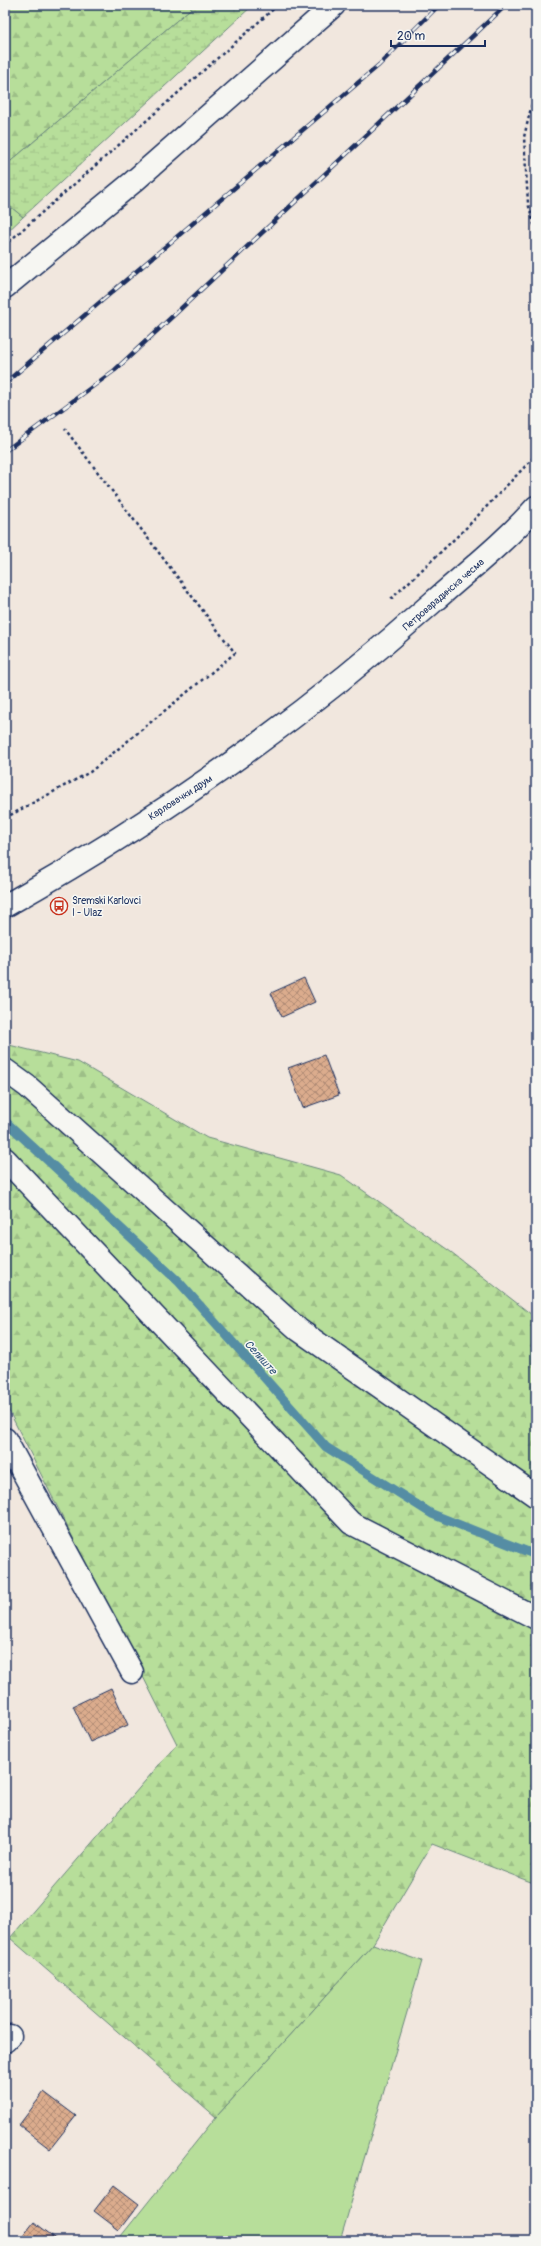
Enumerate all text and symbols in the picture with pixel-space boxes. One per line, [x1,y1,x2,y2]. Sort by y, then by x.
scale bar [391,22,485,48]
text: 20 m [397,29,426,44]
street label: Петроварадинска чесма [401,556,487,633]
street label: Карловачки друм [146,773,215,823]
place label: Sremski Karlovci I - Ulaz [72,895,141,919]
bus stop icon: Sremski Karlovci I - Ulaz [49,896,69,916]
water label: Селиште [242,1338,280,1378]

